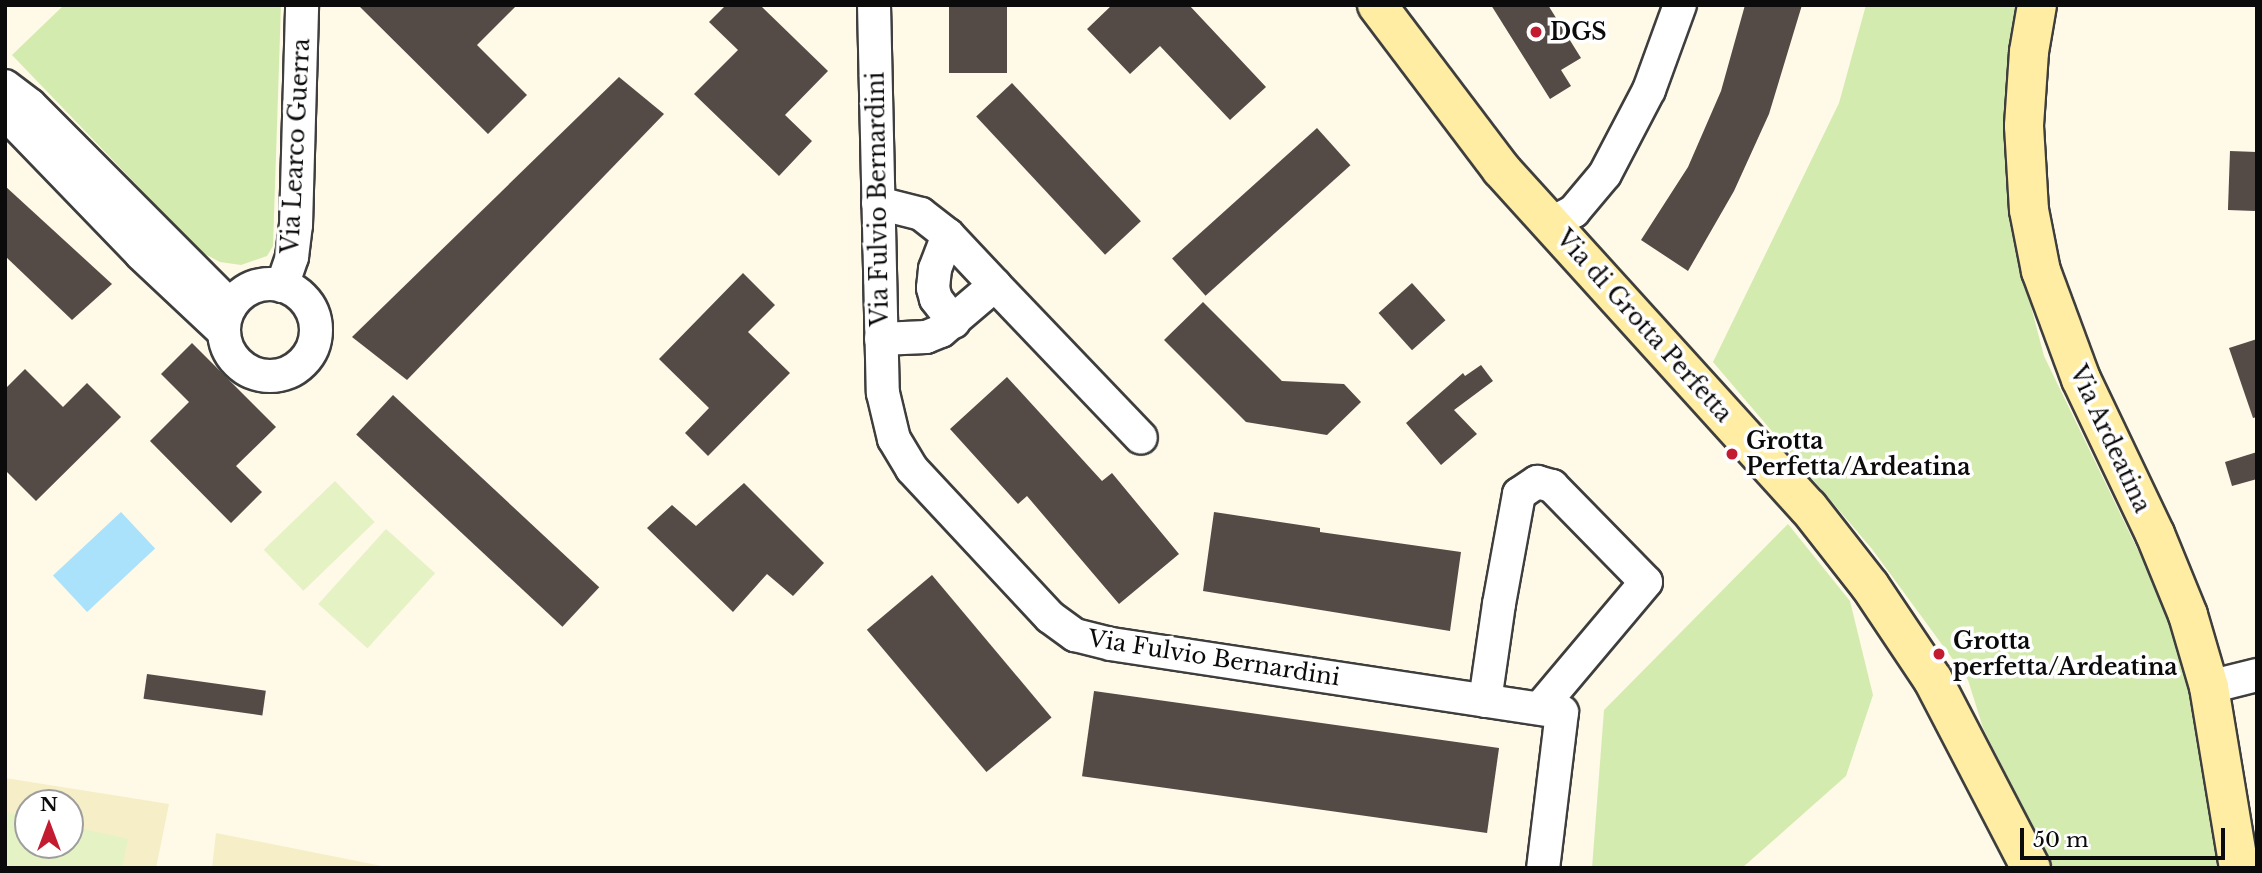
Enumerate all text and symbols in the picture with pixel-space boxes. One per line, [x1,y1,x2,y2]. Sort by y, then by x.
place label: DGS [1550,18,1607,46]
marker: DGS [1528,24,1544,40]
street label: Via Learco Guerra [277,38,315,254]
street label: Via Fulvio Bernardini [862,71,894,327]
street label: Via di Grotta Perfetta [1550,224,1738,428]
street label: Via Ardeatina [2064,361,2156,517]
place label: Grotta Perfetta/Ardeatina [1746,427,1970,481]
marker: Grotta Perfetta/Ardeatina [1724,446,1740,462]
street label: Via Fulvio Bernardini [1086,624,1342,692]
place label: Grotta perfetta/Ardeatina [1953,627,2178,681]
marker: Grotta perfetta/Ardeatina [1931,646,1947,662]
north arrow [14,789,84,859]
text: N [40,793,58,816]
scale bar [2024,814,2229,858]
text: 50 m [2033,827,2088,853]

